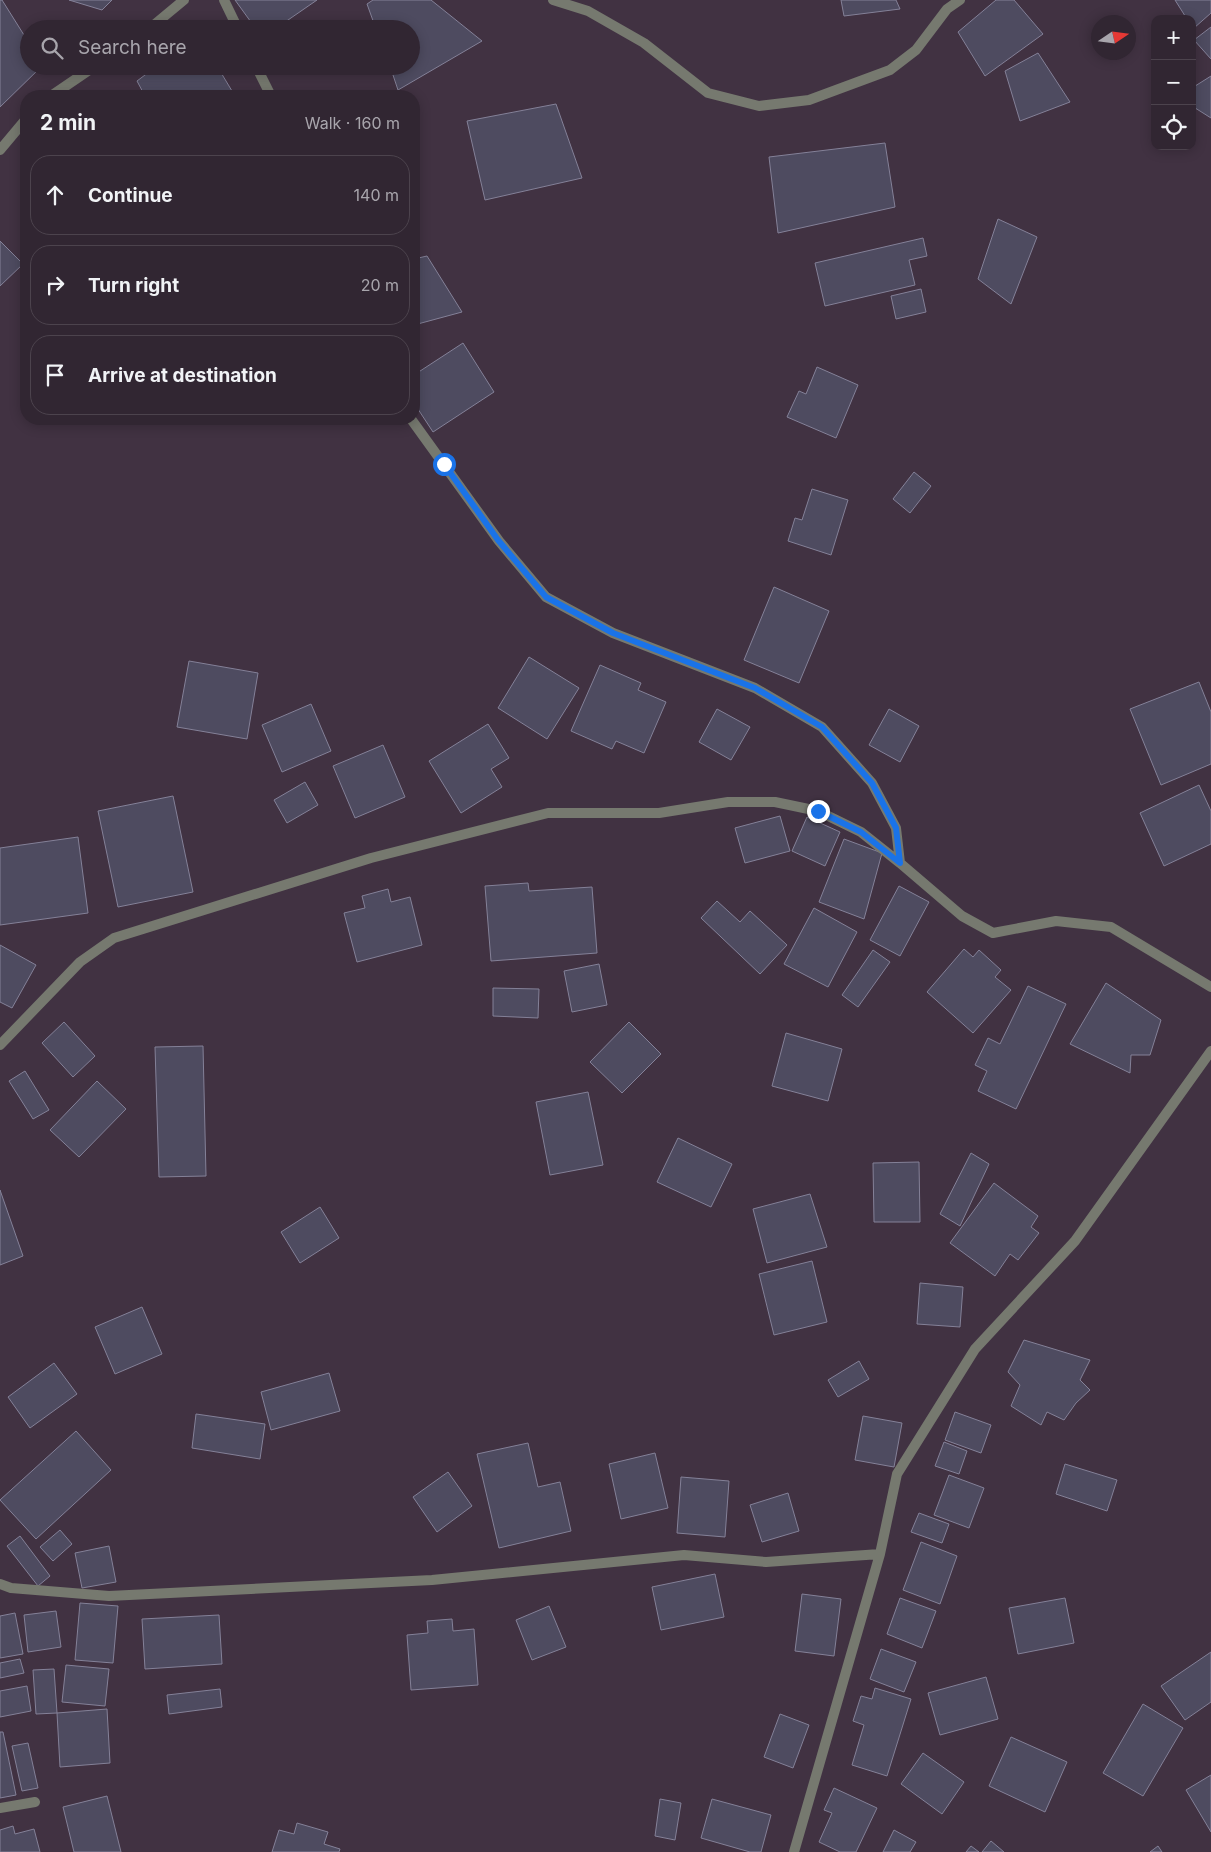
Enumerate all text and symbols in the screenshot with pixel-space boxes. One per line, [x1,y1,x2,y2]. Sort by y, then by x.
north arrow [1091,15,1136,60]
map controls [1151,15,1196,150]
button: + [1151,15,1196,60]
search box [20,20,420,75]
icon: search [38,34,66,62]
text: Search here [78,36,187,59]
button: − [1151,60,1196,105]
button: locate [1151,105,1196,150]
text: 2 min [40,110,96,135]
text: Walk · 160 m [305,113,400,133]
icon: ahead [41,181,69,209]
text: Continue [88,184,173,207]
text: 140 m [354,185,399,205]
icon: right [41,271,69,299]
text: Turn right [88,274,179,297]
text: 20 m [361,275,399,295]
icon: arrive [41,361,69,389]
text: Arrive at destination [88,364,277,387]
route start [433,453,456,476]
route end [807,800,830,823]

